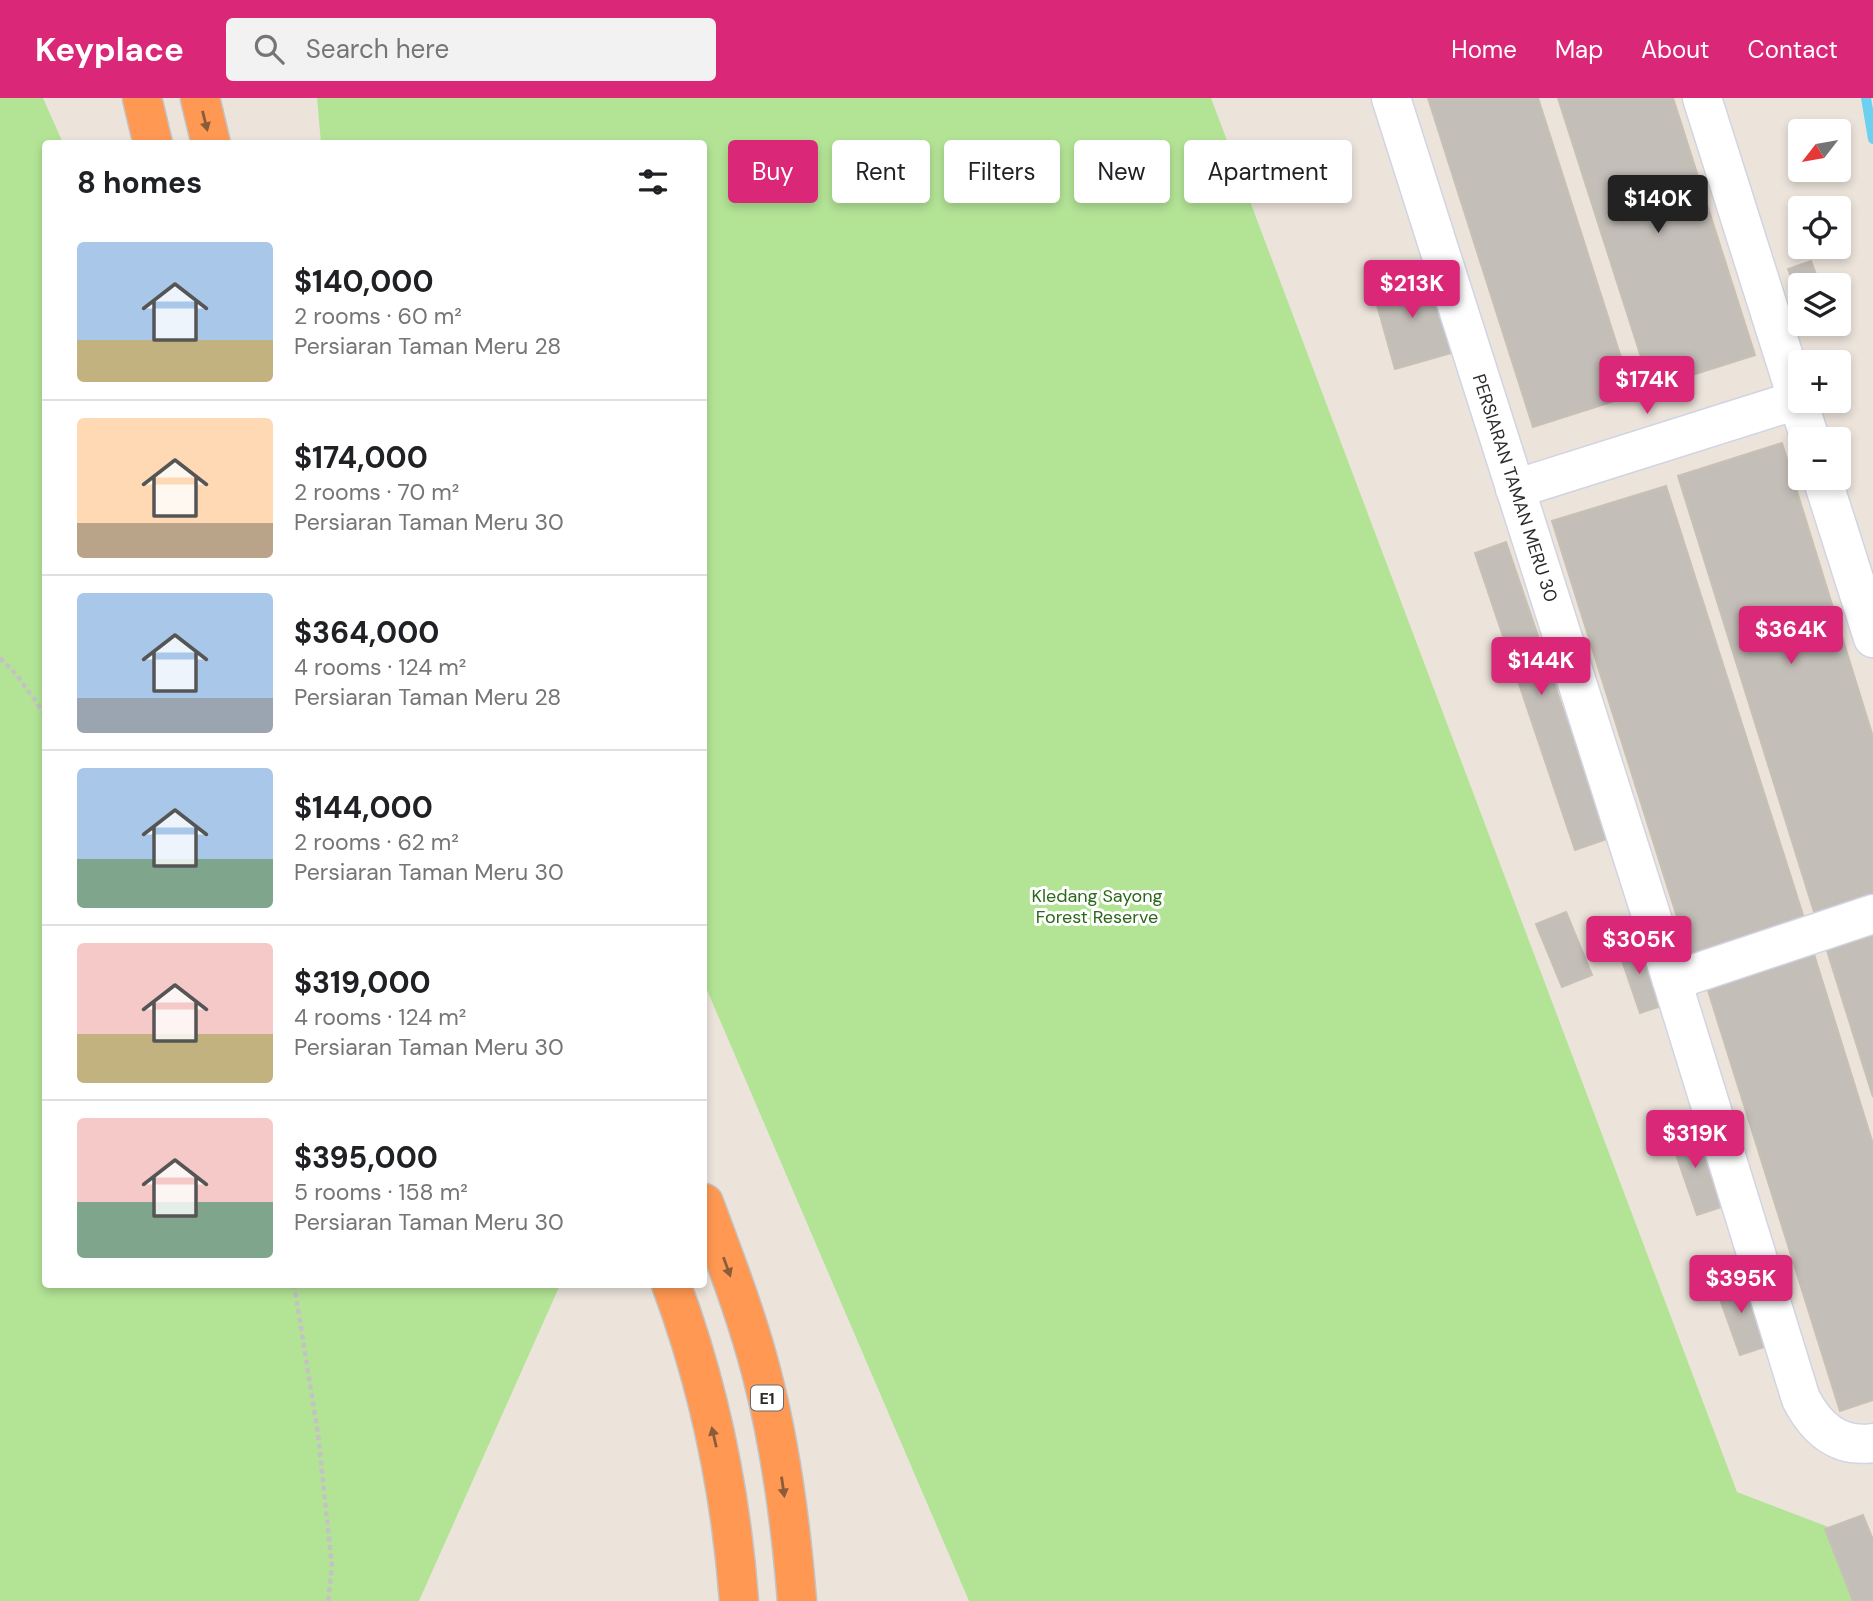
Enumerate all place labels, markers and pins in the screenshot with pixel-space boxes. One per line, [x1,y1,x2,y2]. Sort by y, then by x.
pin: $140K [1609,176,1707,235]
pin: $213K [1363,260,1461,320]
pin: $174K [1598,356,1696,416]
pin: $364K [1742,606,1840,666]
pin: $144K [1492,638,1590,697]
pin: $305K [1590,916,1688,976]
pin: $319K [1646,1110,1744,1170]
pin: $395K [1692,1256,1790,1315]

